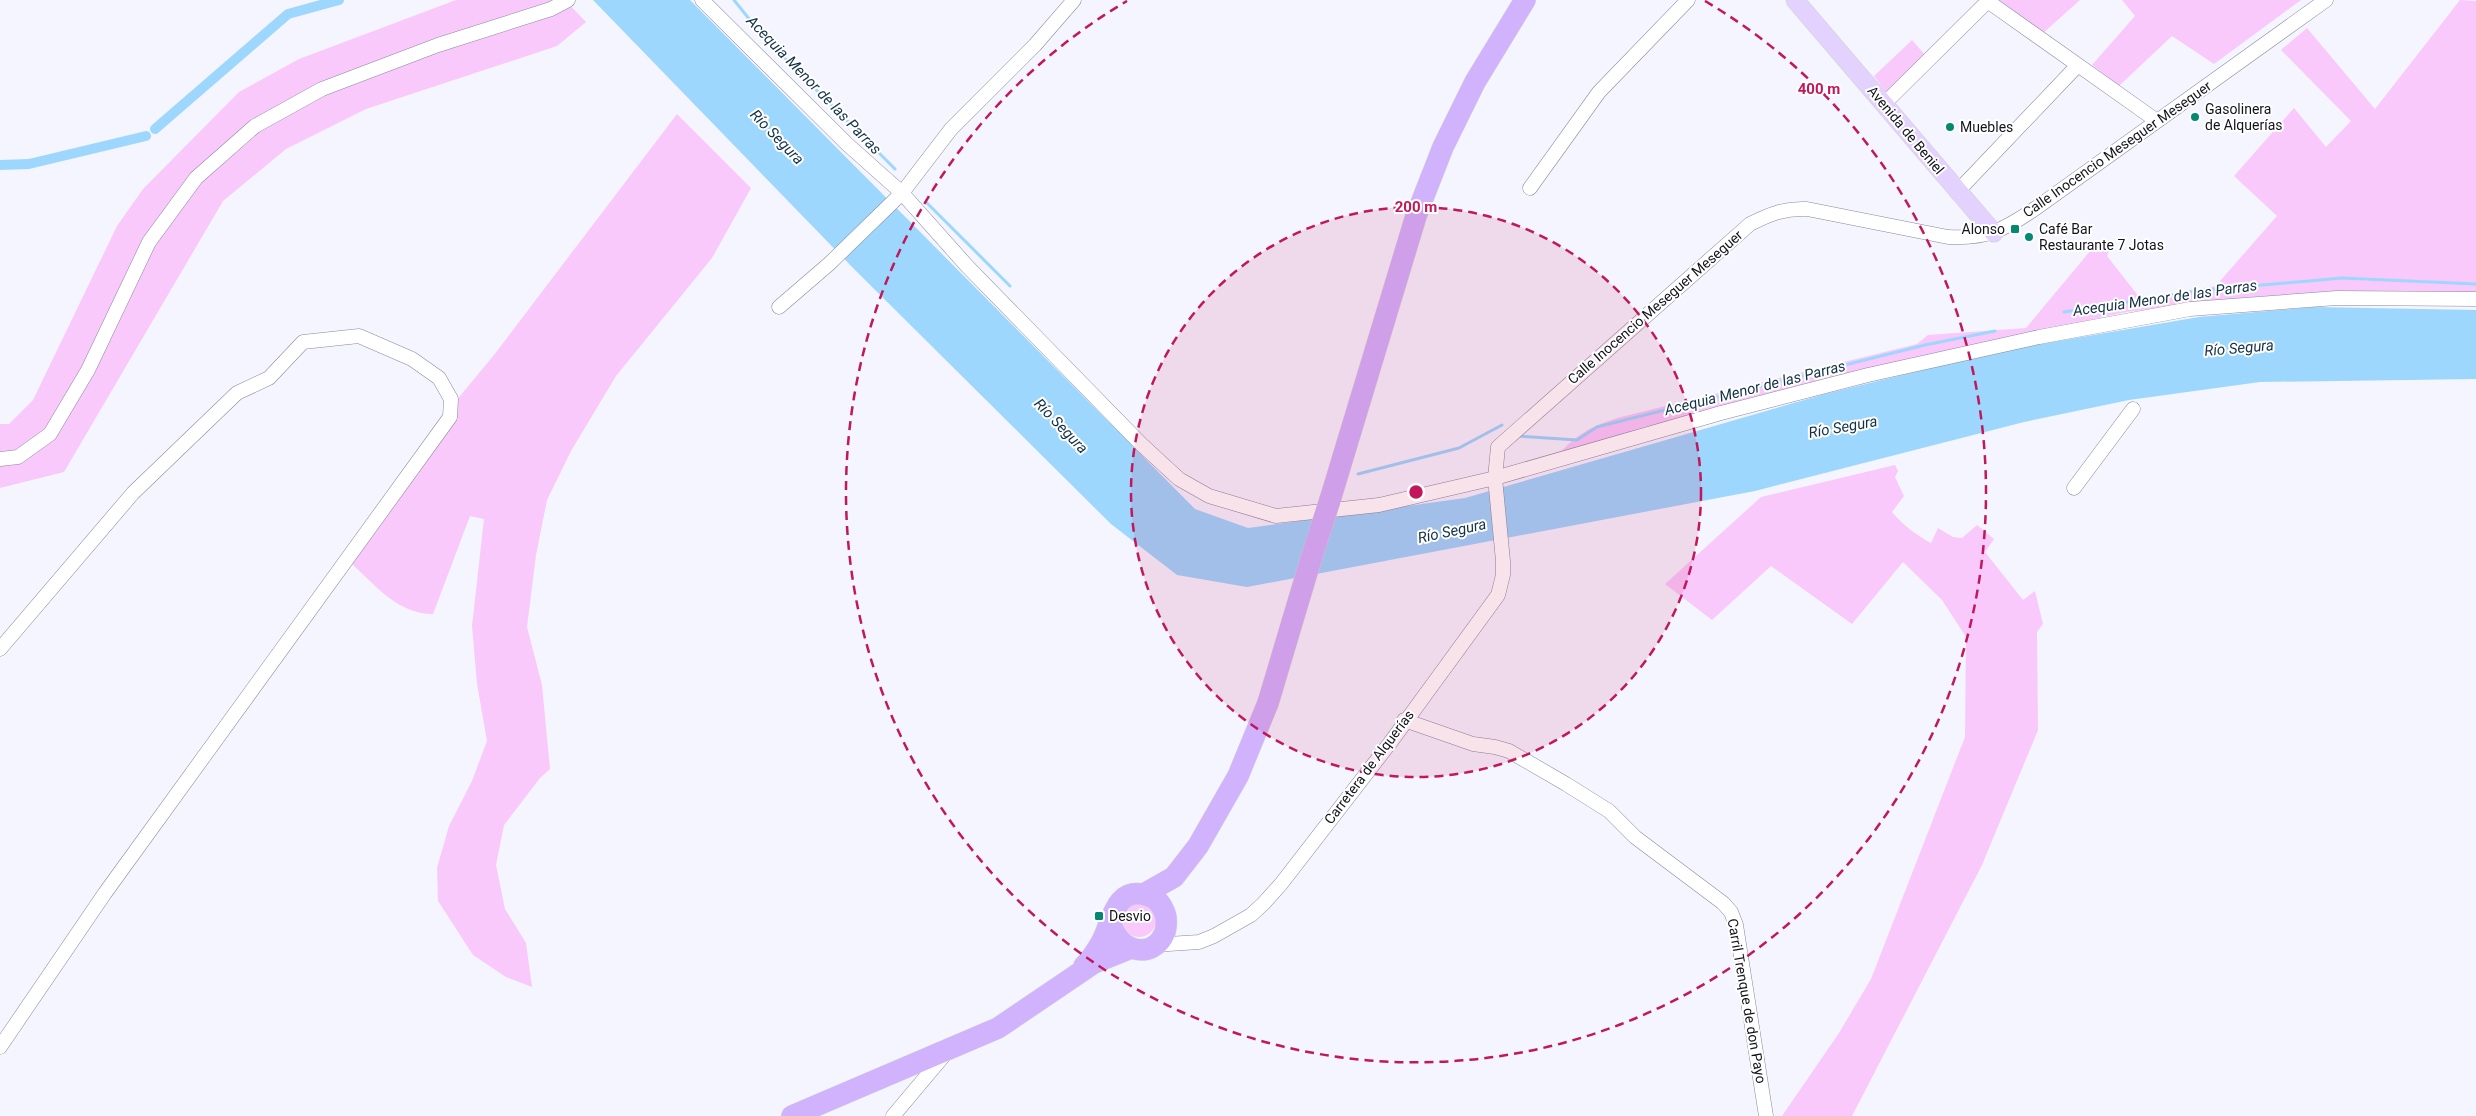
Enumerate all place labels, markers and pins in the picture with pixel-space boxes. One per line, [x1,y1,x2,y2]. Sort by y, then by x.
place label: Gasolinera de Alquerías [2205,101,2282,133]
marker: Gasolinera de Alquerías [2189,111,2201,123]
place label: Muebles [1960,119,2013,135]
marker: Muebles [1944,121,1956,133]
place label: Alonso [1962,221,2005,237]
place label: Café Bar Restaurante 7 Jotas [2039,221,2164,253]
marker: Alonso [2009,223,2021,235]
marker: Café Bar Restaurante 7 Jotas [2023,231,2035,243]
centre of rings [1407,483,1425,501]
place label: Desvio [1109,908,1151,924]
marker: Desvio [1093,910,1105,922]

